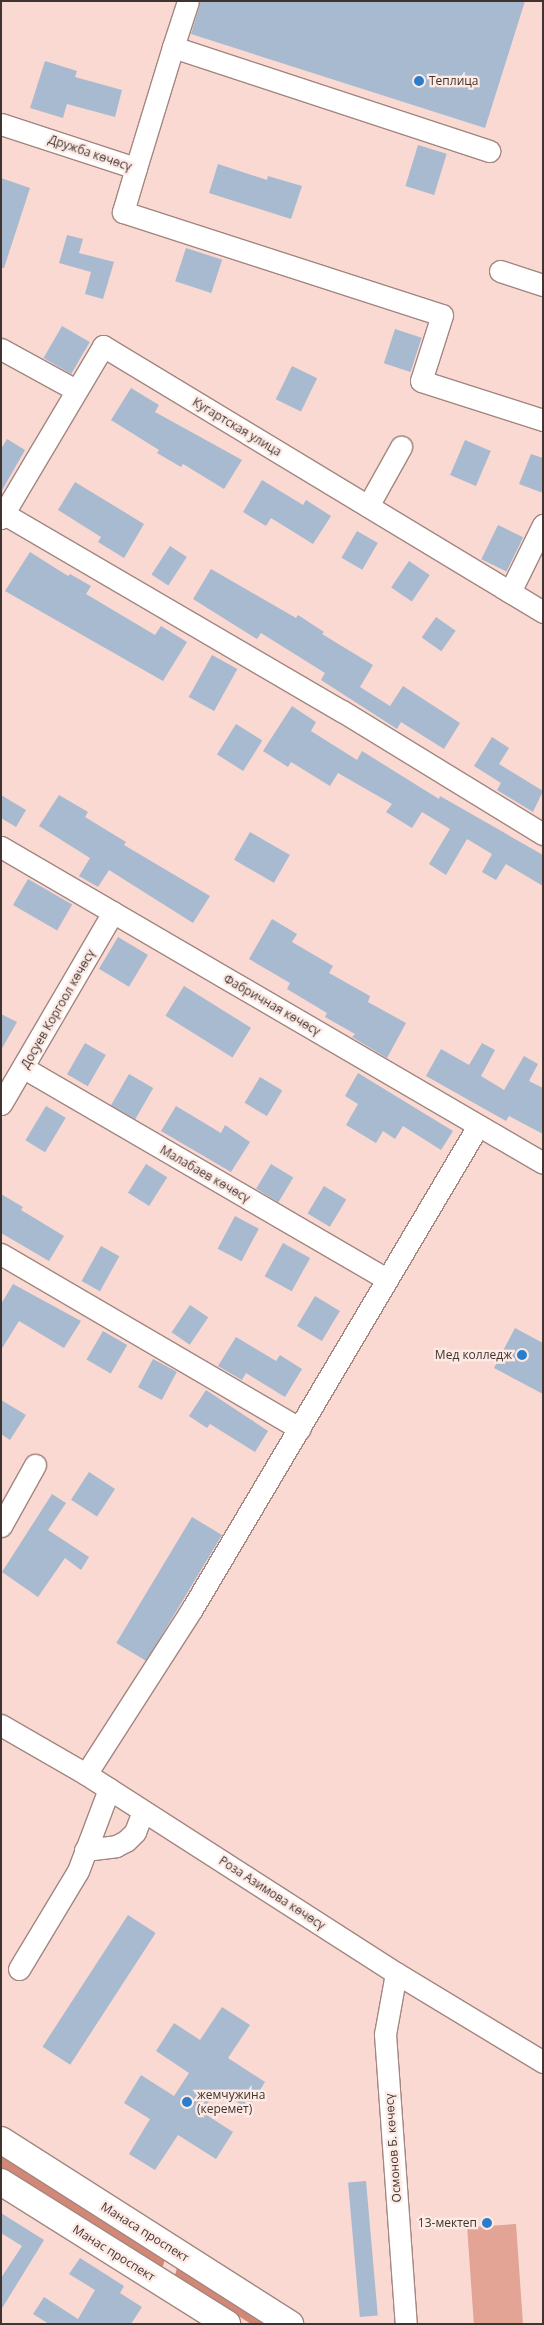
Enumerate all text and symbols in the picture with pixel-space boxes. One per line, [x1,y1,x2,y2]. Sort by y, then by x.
place label: Теплица [429,74,478,88]
marker: Теплица [413,75,425,87]
street label: Дружба көчөсү [47,132,133,174]
street label: Кугартская улица [190,395,284,459]
street label: Досуев Коргоол көчөсү [18,947,98,1071]
street label: Фабричная көчөсү [221,971,323,1039]
street label: Малабаев көчөсү [158,1142,252,1206]
place label: Мед колледж [435,1348,512,1362]
marker: Мед колледж [516,1349,528,1361]
street label: Роза Азимова көчөсү [216,1853,328,1933]
place label: жемчужина (керемет) [197,2088,265,2116]
street label: Осмонов Б. көчөсү [382,2093,404,2203]
marker: жемчужина (керемет) [181,2096,193,2108]
street label: Манаса проспект [98,2199,192,2265]
place label: 13-мектеп [418,2216,477,2230]
marker: 13-мектеп [481,2217,493,2229]
street label: Манас проспект [70,2222,158,2284]

